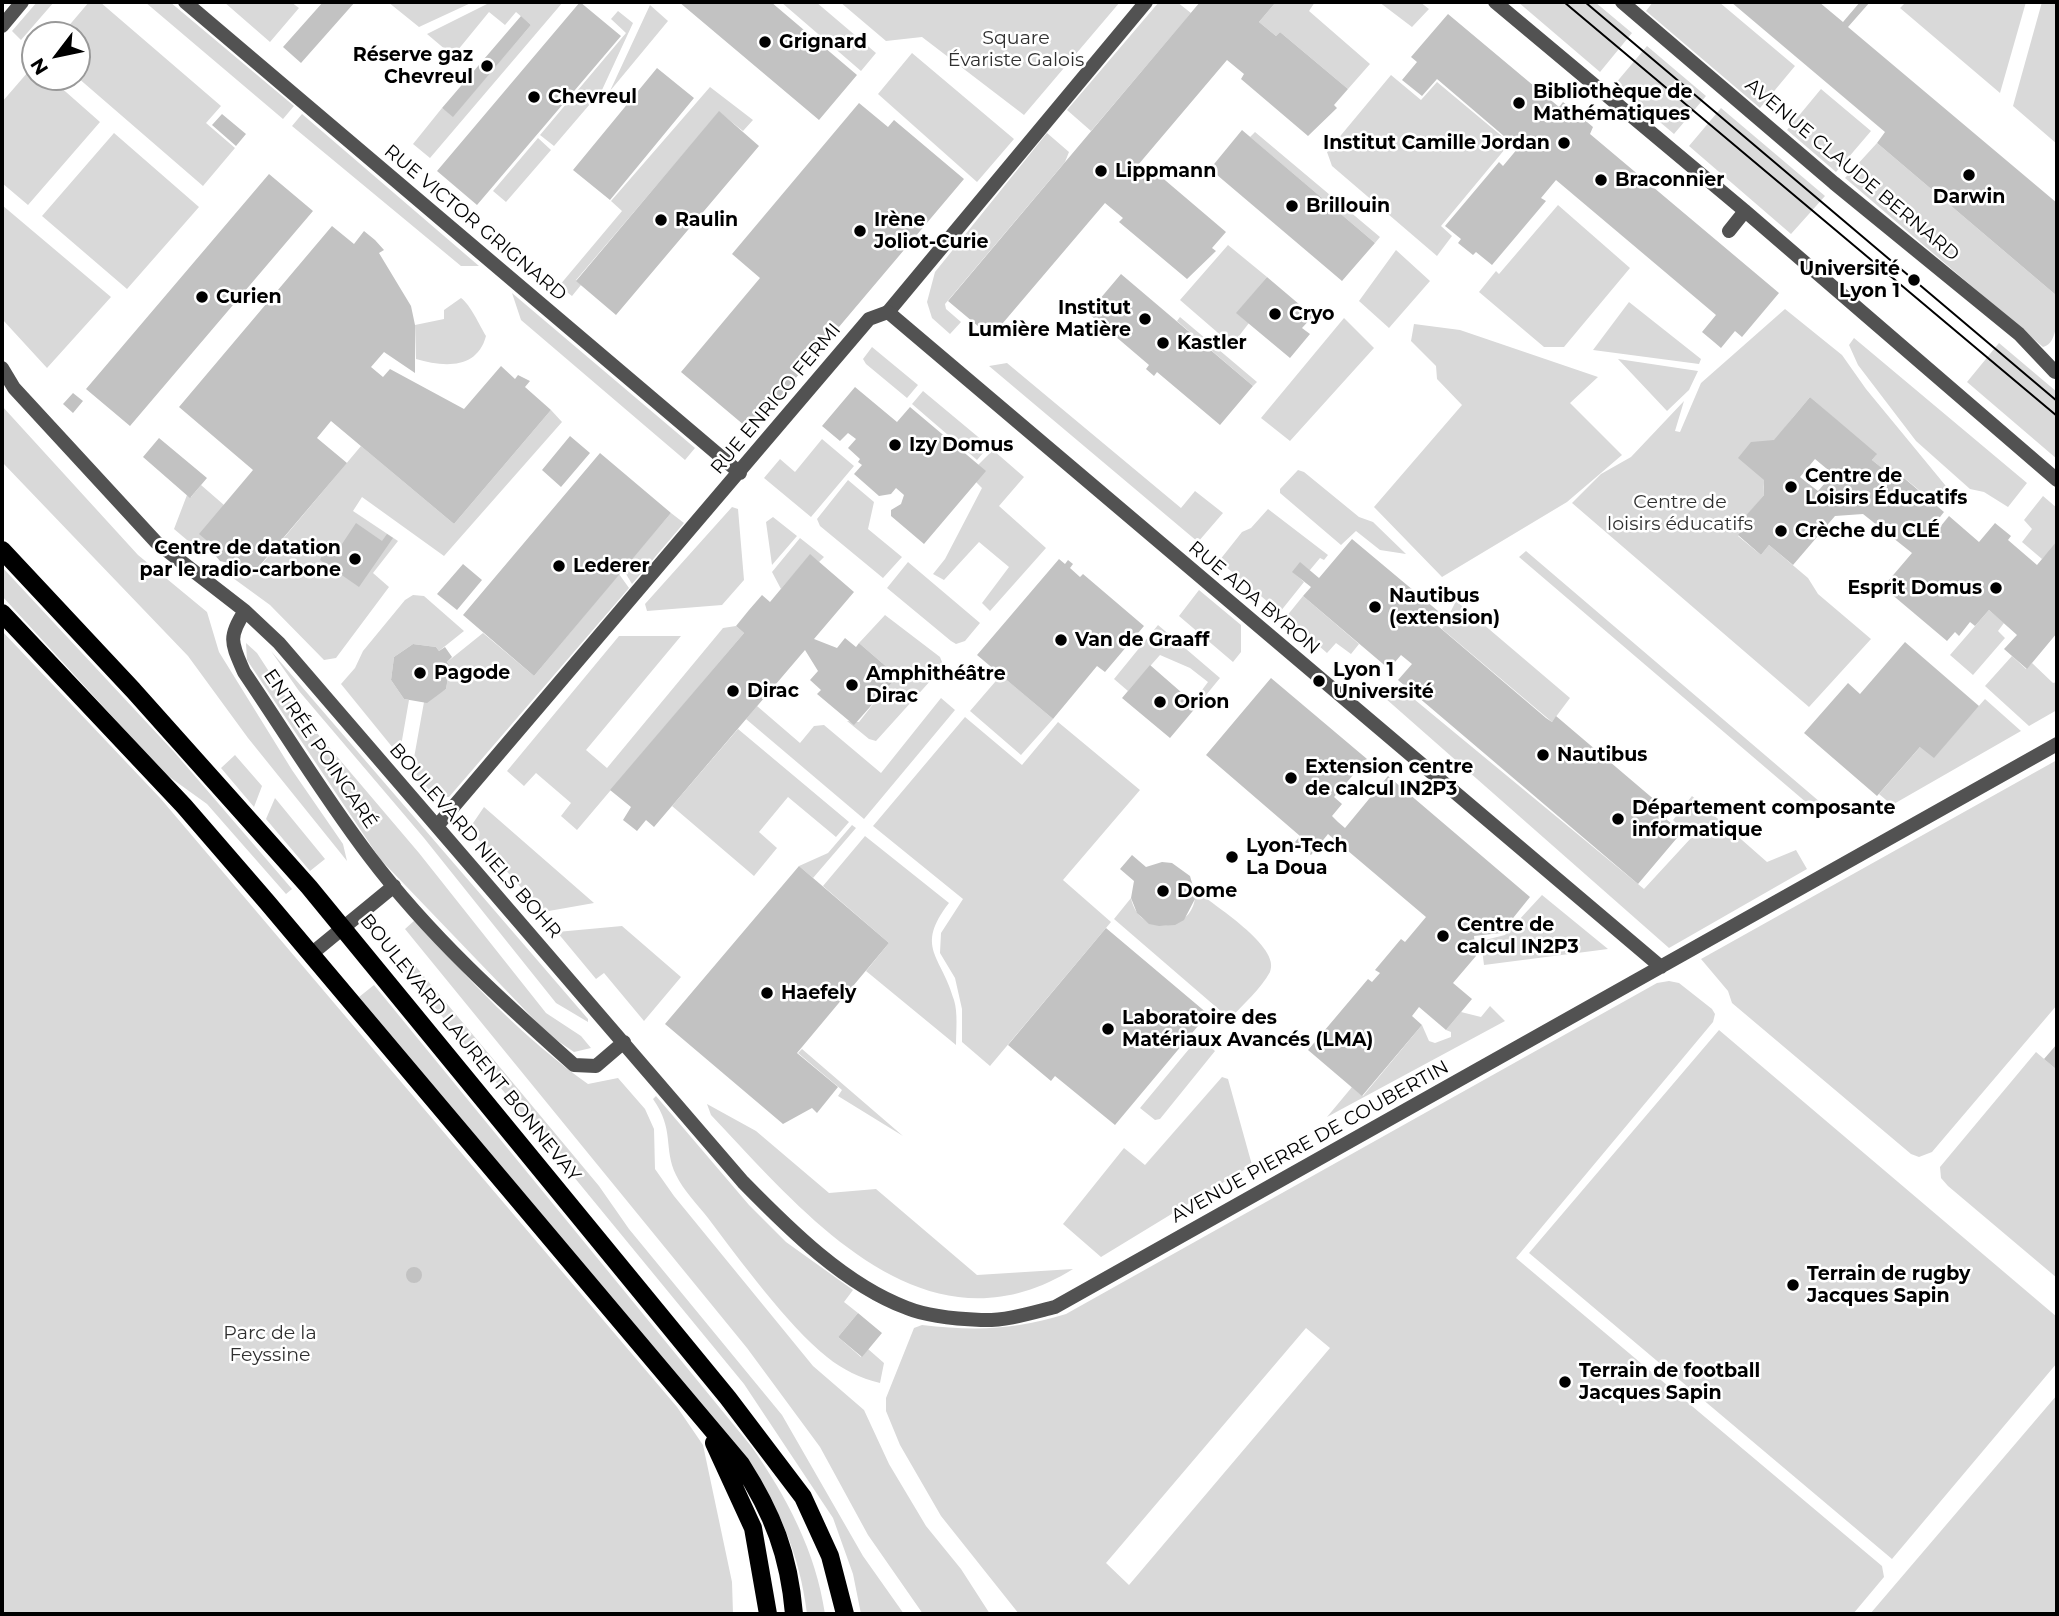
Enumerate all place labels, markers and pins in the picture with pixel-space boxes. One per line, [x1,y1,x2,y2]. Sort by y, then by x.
place label: Grignard [779,31,867,53]
marker: Grignard [757,34,773,50]
place label: Réserve gaz Chevreul [353,44,473,88]
marker: Réserve gaz Chevreul [479,58,495,74]
place label: Bibliothèque de Mathématiques [1533,81,1692,125]
place label: Chevreul [548,86,637,108]
marker: Chevreul [526,89,542,105]
marker: Bibliothèque de Mathématiques [1511,95,1527,111]
place label: Institut Camille Jordan [1323,132,1550,154]
marker: Institut Camille Jordan [1556,135,1572,151]
place label: Lippmann [1115,160,1216,182]
marker: Lippmann [1093,163,1109,179]
marker: Darwin [1961,167,1977,183]
place label: Braconnier [1615,169,1724,191]
marker: Braconnier [1593,172,1609,188]
place label: Darwin [1933,186,2005,208]
place label: Brillouin [1306,195,1390,217]
marker: Brillouin [1284,198,1300,214]
place label: Raulin [675,209,738,231]
place label: Irène Joliot-Curie [874,209,988,253]
marker: Raulin [653,212,669,228]
marker: Irène Joliot-Curie [852,223,868,239]
place label: Université Lyon 1 [1799,258,1900,302]
marker: Université Lyon 1 [1906,272,1922,288]
place label: Curien [216,286,282,308]
marker: Curien [194,289,210,305]
place label: Institut Lumière Matière [968,297,1131,341]
place label: Cryo [1289,303,1334,325]
marker: Cryo [1267,306,1283,322]
marker: Institut Lumière Matière [1137,311,1153,327]
place label: Kastler [1177,332,1247,354]
marker: Kastler [1155,335,1171,351]
place label: Izy Domus [909,434,1013,456]
marker: Izy Domus [887,437,903,453]
place label: Centre de Loisirs Éducatifs [1805,465,1967,509]
marker: Centre de Loisirs Éducatifs [1783,479,1799,495]
place label: Crèche du CLÉ [1795,520,1940,542]
marker: Crèche du CLÉ [1773,523,1789,539]
place label: Centre de datation par le radio-carbone [140,537,341,581]
marker: Centre de datation par le radio-carbone [347,551,363,567]
place label: Lederer [573,555,650,577]
marker: Lederer [551,558,567,574]
place label: Esprit Domus [1847,577,1982,599]
marker: Esprit Domus [1988,580,2004,596]
place label: Nautibus (extension) [1389,585,1500,629]
marker: Nautibus (extension) [1367,599,1383,615]
place label: Van de Graaff [1075,629,1209,651]
marker: Van de Graaff [1053,632,1069,648]
place label: Lyon 1 Université [1333,659,1434,703]
place label: Pagode [434,662,510,684]
place label: Amphithéâtre Dirac [866,663,1006,707]
marker: Pagode [412,665,428,681]
marker: Lyon 1 Université [1311,673,1327,689]
marker: Amphithéâtre Dirac [844,677,860,693]
place label: Dirac [747,680,799,702]
marker: Dirac [725,683,741,699]
place label: Orion [1174,691,1229,713]
marker: Orion [1152,694,1168,710]
place label: Nautibus [1557,744,1647,766]
marker: Nautibus [1535,747,1551,763]
place label: Extension centre de calcul IN2P3 [1305,756,1473,800]
marker: Extension centre de calcul IN2P3 [1283,770,1299,786]
place label: Département composante informatique [1632,797,1895,841]
marker: Département composante informatique [1610,811,1626,827]
place label: Lyon-Tech La Doua [1246,835,1348,879]
marker: Lyon-Tech La Doua [1224,849,1240,865]
place label: Dome [1177,880,1237,902]
marker: Dome [1155,883,1171,899]
place label: Centre de calcul IN2P3 [1457,914,1579,958]
marker: Centre de calcul IN2P3 [1435,928,1451,944]
place label: Haefely [781,982,856,1004]
marker: Haefely [759,985,775,1001]
place label: Laboratoire des Matériaux Avancés (LMA) [1122,1007,1373,1051]
marker: Laboratoire des Matériaux Avancés (LMA) [1100,1021,1116,1037]
place label: Terrain de rugby Jacques Sapin [1807,1263,1970,1307]
marker: Terrain de rugby Jacques Sapin [1785,1277,1801,1293]
place label: Terrain de football Jacques Sapin [1579,1360,1760,1404]
marker: Terrain de football Jacques Sapin [1557,1374,1573,1390]

